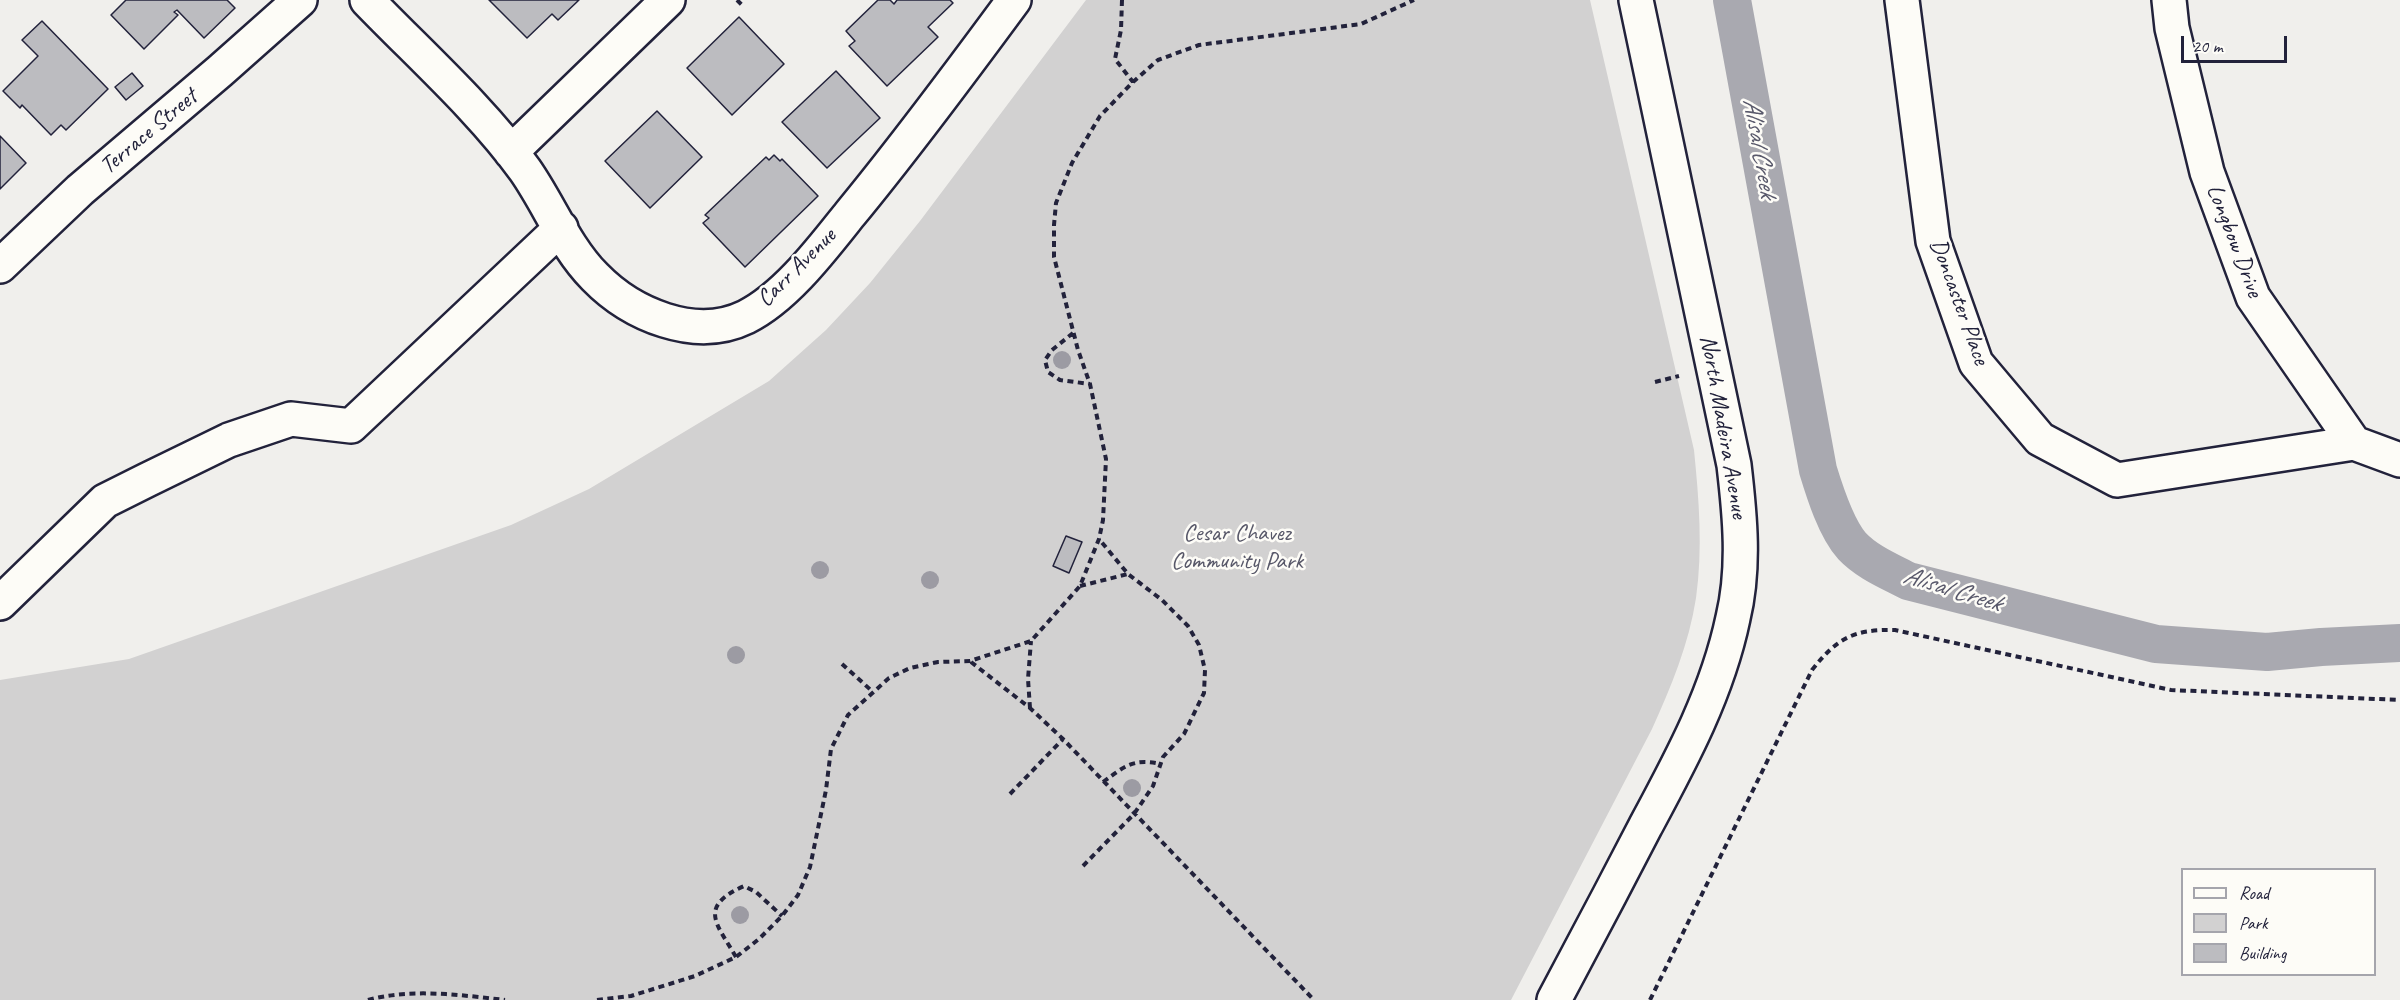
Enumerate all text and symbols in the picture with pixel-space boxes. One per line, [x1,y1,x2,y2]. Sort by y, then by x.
scale bar [2184,24,2290,62]
text: 20 m [2192,35,2223,57]
street label: Terrace Street [94,83,204,181]
water label: Alisal Creek [1735,96,1783,200]
street label: Longbow Drive [2199,181,2269,301]
street label: Carr Avenue [751,222,843,314]
street label: Doncaster Place [1923,235,1995,369]
street label: North Madeira Avenue [1693,333,1753,521]
park label: Cesar Chavez Community Park [1171,520,1303,576]
water label: Alisal Creek [1899,560,2005,620]
legend [2181,868,2376,976]
text: Road [2239,882,2269,904]
text: Park [2239,912,2268,934]
text: Building [2239,942,2286,964]

